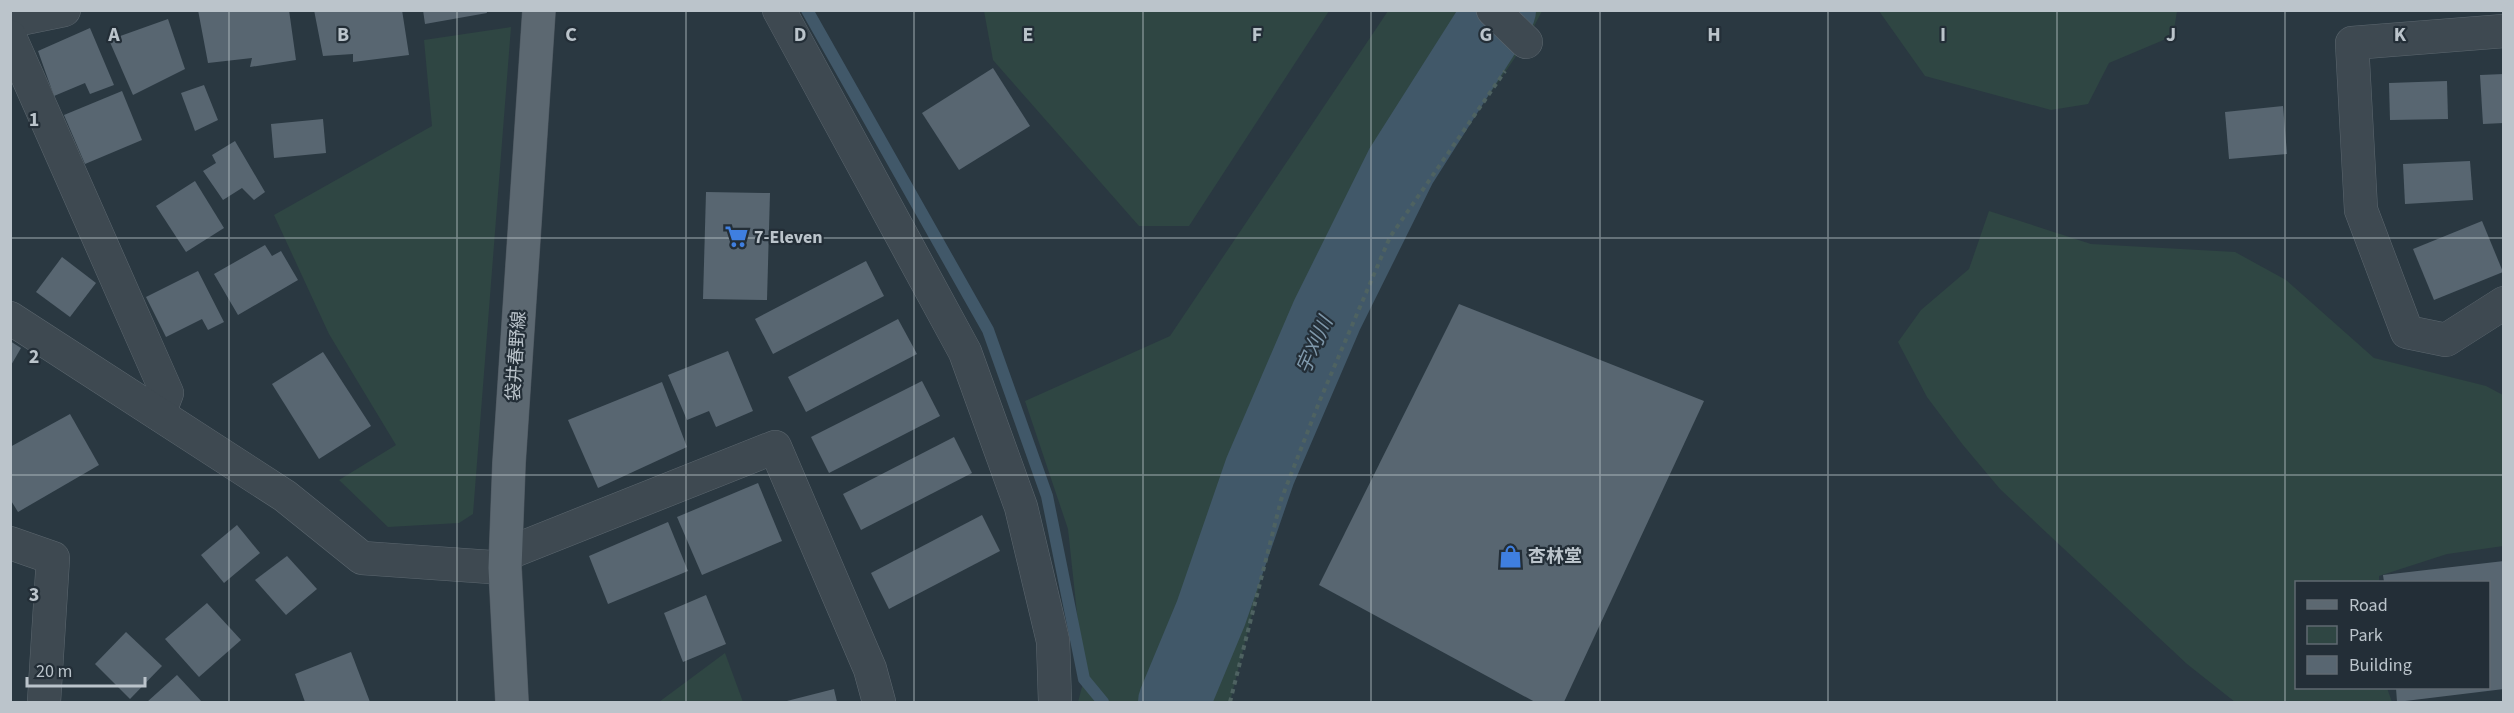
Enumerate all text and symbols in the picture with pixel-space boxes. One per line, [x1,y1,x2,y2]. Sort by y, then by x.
text: A [107,21,120,49]
text: B [337,21,349,49]
text: C [565,21,577,49]
text: D [794,21,806,49]
text: E [1023,21,1033,49]
text: F [1252,21,1262,49]
text: G [1480,21,1492,49]
text: H [1707,21,1721,49]
text: I [1940,21,1946,49]
text: J [2166,21,2176,49]
text: K [2394,21,2407,49]
text: 1 [29,106,39,134]
supermarket icon: 7-Eleven [723,224,749,250]
place label: 7-Eleven [754,225,823,250]
street label: 袋井春野線 [501,310,532,402]
water label: 宇刈川 [1290,310,1341,379]
text: 2 [29,343,39,371]
shop icon: 杏林堂 [1497,543,1523,569]
place label: 杏林堂 [1528,544,1582,569]
text: 3 [29,581,39,609]
legend [2295,581,2490,689]
text: Road [2349,593,2388,618]
text: Park [2349,623,2383,648]
scale bar [27,650,146,688]
text: Building [2349,653,2412,678]
text: 20 m [36,659,72,684]

